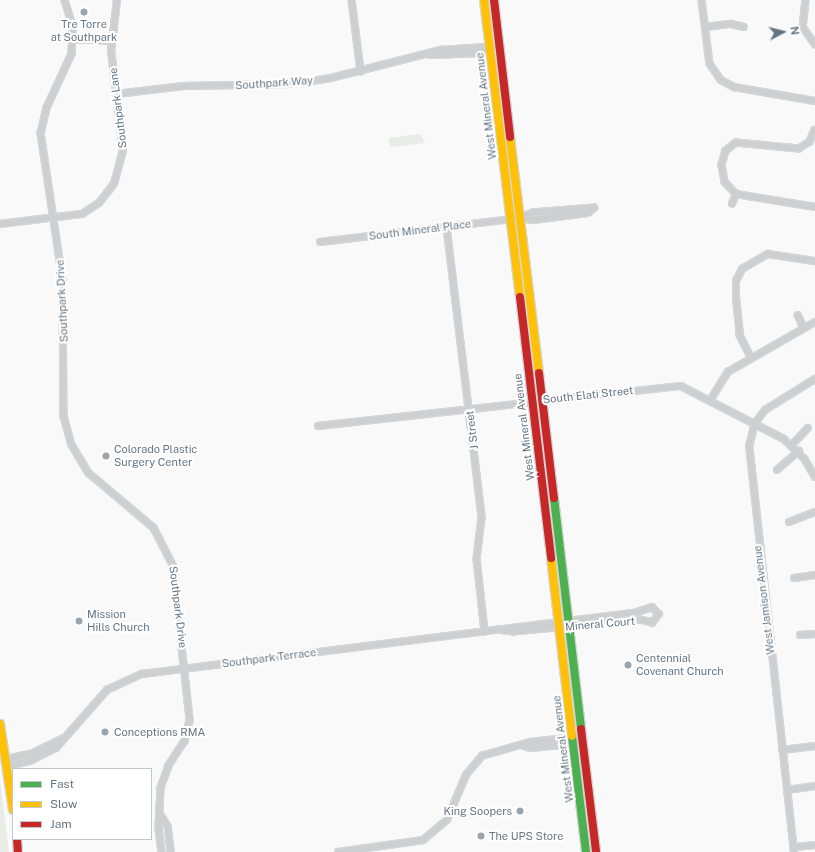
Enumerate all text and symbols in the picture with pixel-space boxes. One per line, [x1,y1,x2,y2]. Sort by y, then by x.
marker: Tre Torre at Southpark [79,7,89,17]
north arrow [763,12,803,52]
place label: Tre Torre at Southpark [51,18,117,44]
text: N [788,26,801,36]
street label: West Mineral Avenue [473,52,499,160]
street label: Southpark Lane [107,67,129,149]
street label: Southpark Way [235,74,313,92]
street label: South Mineral Place [368,217,472,243]
street label: Southpark Drive [53,259,71,343]
street label: West Mineral Avenue [511,373,537,481]
street label: South Elati Street [542,384,634,406]
street label: J Street [463,410,481,450]
place label: Colorado Plastic Surgery Center [114,443,197,469]
marker: Colorado Plastic Surgery Center [101,451,111,461]
street label: West Jamison Avenue [751,545,777,655]
street label: Southpark Drive [166,565,190,649]
place label: Mission Hills Church [87,608,150,634]
street label: Mineral Court [565,614,635,634]
marker: Mission Hills Church [74,616,84,626]
street label: Southpark Terrace [221,646,317,670]
place label: Centennial Covenant Church [636,652,724,678]
marker: Centennial Covenant Church [623,660,633,670]
street label: West Mineral Avenue [550,695,576,803]
place label: Conceptions RMA [114,725,205,739]
marker: Conceptions RMA [99,726,111,738]
legend [12,768,152,840]
text: Fast [50,777,74,791]
text: Slow [50,797,77,811]
place label: King Soopers [443,804,512,818]
marker: King Soopers [515,806,525,816]
text: Jam [50,817,72,831]
place label: The UPS Store [489,829,564,843]
marker: The UPS Store [476,831,486,841]

